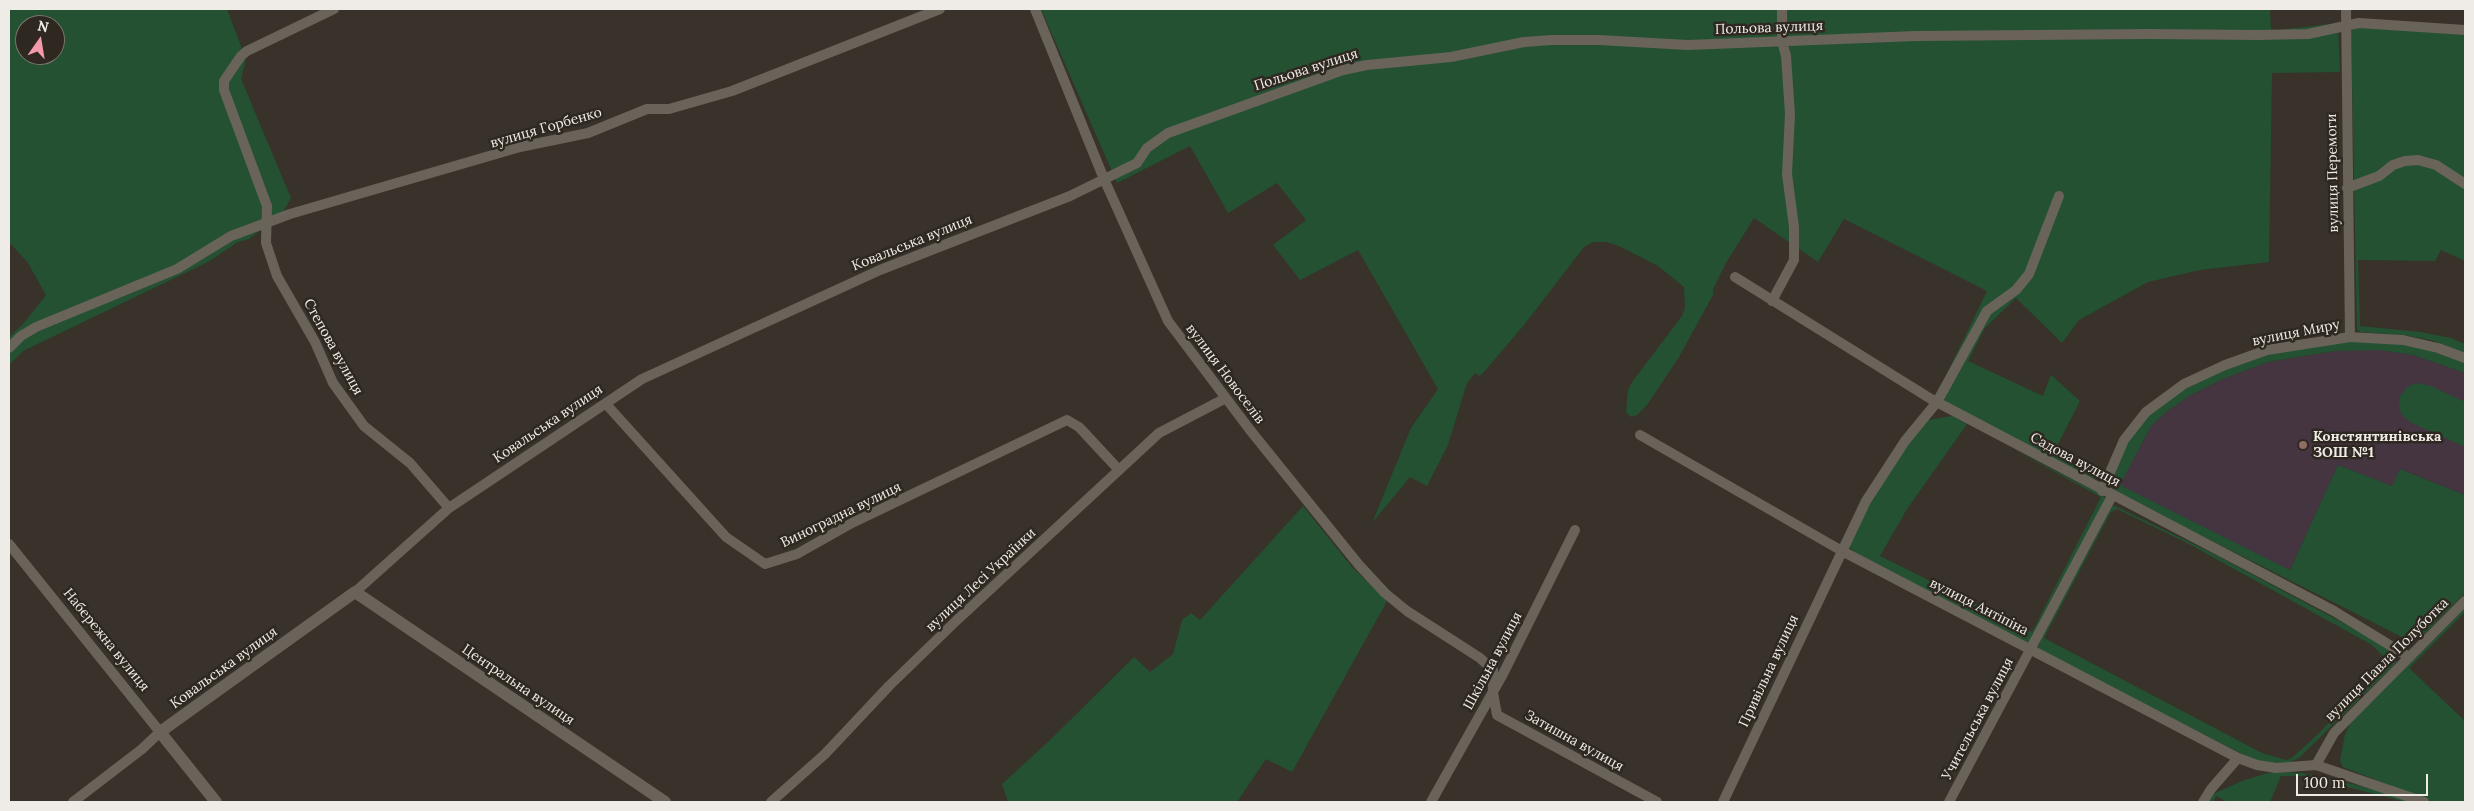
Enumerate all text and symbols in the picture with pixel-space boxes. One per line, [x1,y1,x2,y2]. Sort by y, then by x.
north arrow [15,15,65,65]
text: N [36,16,50,36]
street label: Польова вулиця [1715,18,1823,38]
street label: Польова вулиця [1252,45,1360,95]
street label: вулиця Горбенко [488,104,604,152]
street label: вулиця Перемоги [2324,113,2342,233]
street label: Ковальська вулиця [849,211,975,275]
street label: Степова вулиця [300,296,366,398]
street label: вулиця Миру [2251,316,2341,350]
street label: вулиця Новоселів [1182,321,1268,427]
street label: Ковальська вулиця [490,381,606,467]
street label: Садова вулиця [2027,429,2123,491]
place label: Констянтинівська ЗОШ №1 [2313,429,2441,462]
marker: Констянтинівська ЗОШ №1 [2297,439,2309,451]
street label: Виноградна вулиця [778,479,904,551]
street label: вулиця Лесі Українки [923,525,1039,635]
street label: вулиця Антіпіна [1927,575,2031,639]
street label: Набережна вулиця [59,585,153,695]
street label: вулиця Павла Полуботка [2322,595,2452,725]
street label: Шкільна вулиця [1460,609,1526,713]
street label: Привільна вулиця [1736,612,1802,730]
street label: Ковальська вулиця [167,623,281,713]
street label: Центральна вулиця [458,641,578,729]
street label: Учительська вулиця [1939,655,2017,783]
street label: Затишна вулиця [1522,707,1626,775]
scale bar [2299,764,2432,796]
text: 100 m [2304,773,2345,792]

